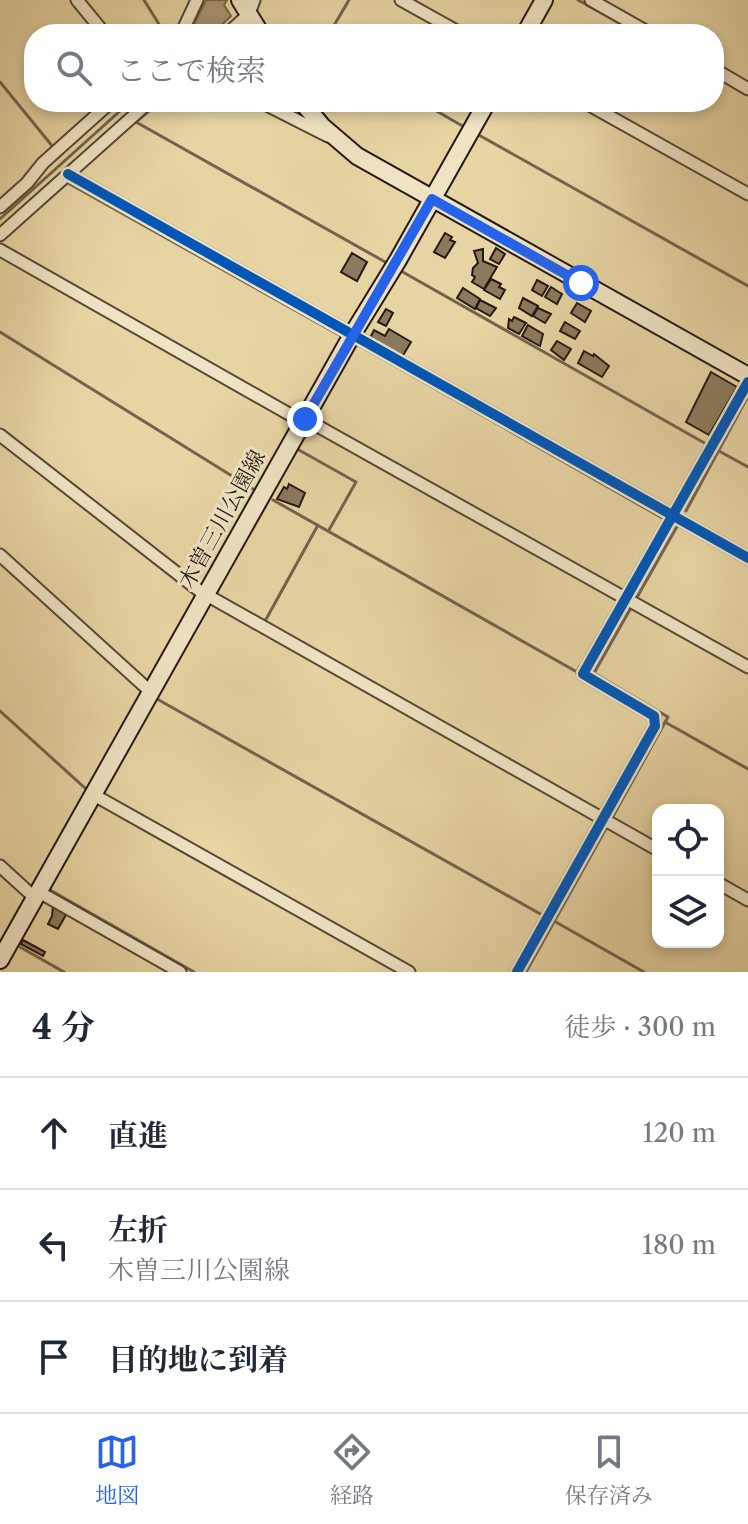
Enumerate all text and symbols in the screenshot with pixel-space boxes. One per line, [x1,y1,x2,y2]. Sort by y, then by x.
search box [24,24,724,112]
icon: search [52,46,96,90]
text: ここで検索 [116,52,266,89]
route start [563,265,599,301]
route end [287,401,323,437]
street label: 木曽三川公園線 [173,445,271,593]
map controls [652,804,724,948]
button: locate [652,804,724,876]
button: layers [652,876,724,948]
text: 4 分 [32,1006,95,1048]
text: 徒歩 · 300 m [564,1011,716,1043]
icon: ahead [32,1111,76,1155]
text: 直進 [108,1117,168,1154]
text: 120 m [642,1117,716,1149]
text: 左折 [108,1211,168,1248]
icon: left [32,1223,76,1267]
text: 180 m [642,1229,716,1261]
text: 木曽三川公園線 [108,1254,290,1286]
icon: arrive [32,1335,76,1379]
text: 目的地に到着 [108,1341,288,1378]
tab: 地図 [95,1430,139,1509]
tab: 経路 [330,1430,374,1509]
tab: 保存済み [565,1430,653,1509]

